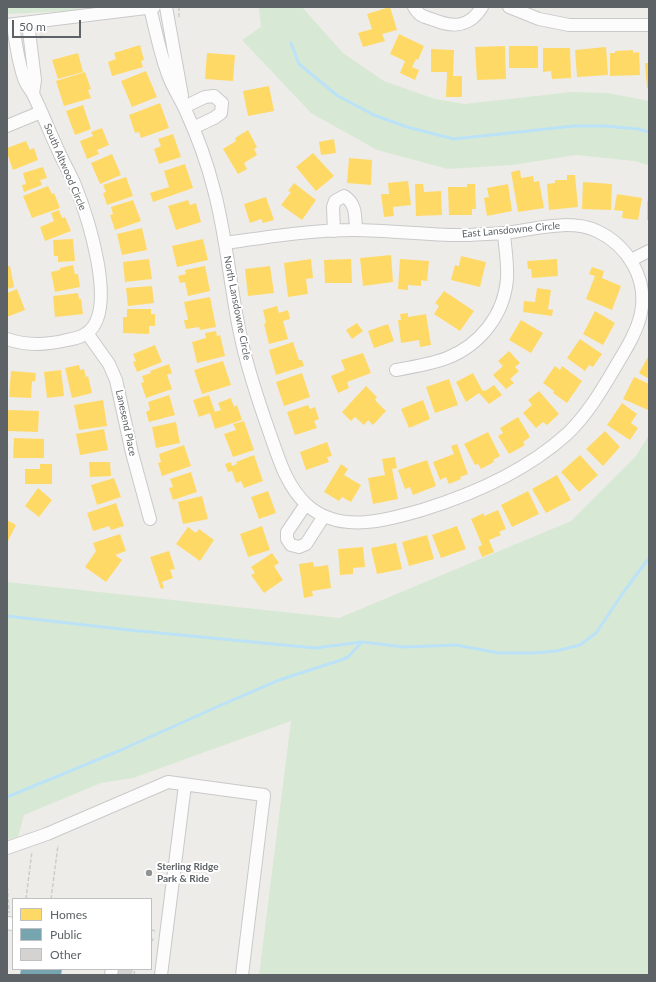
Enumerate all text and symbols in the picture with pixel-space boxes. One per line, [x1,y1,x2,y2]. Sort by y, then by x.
scale bar [14,12,83,38]
text: 50 m [19,19,46,34]
street label: South Altwood Circle [41,122,89,212]
street label: East Lansdowne Circle [461,220,561,240]
street label: North Lansdowne Circle [221,255,253,361]
street label: Lanesend Place [113,389,139,457]
place label: Sterling Ridge Park & Ride [157,861,218,884]
marker: Sterling Ridge Park & Ride [144,868,154,878]
legend [12,898,152,970]
text: Homes [50,907,87,922]
text: Public [50,927,82,942]
text: Other [50,947,81,962]

